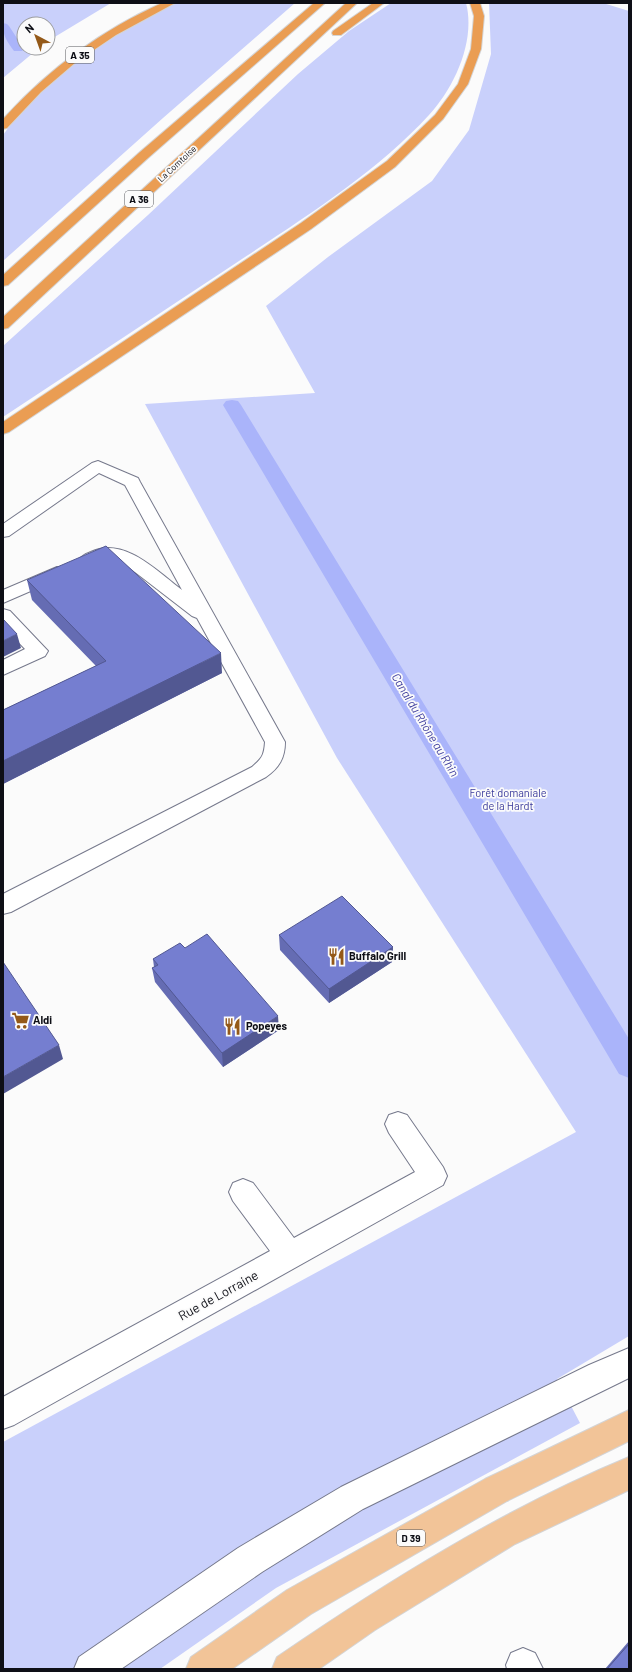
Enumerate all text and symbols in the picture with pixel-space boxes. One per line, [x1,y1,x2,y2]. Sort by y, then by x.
north arrow [16,16,56,56]
text: N [22,21,36,35]
road number: A 35 [66,47,94,63]
street label: La Comtoise [155,143,198,184]
road number: A 36 [125,191,153,207]
water label: Canal du Rhône au Rhin [390,670,462,779]
park label: Forêt domaniale de la Hardt [469,786,547,812]
restaurant icon: Buffalo Grill [326,946,346,966]
place label: Buffalo Grill [349,949,406,962]
supermarket icon: Aldi [10,1010,30,1030]
place label: Aldi [33,1013,52,1026]
restaurant icon: Popeyes [223,1016,243,1036]
place label: Popeyes [246,1019,287,1032]
street label: Rue de Lorraine [175,1266,261,1324]
road number: D 39 [397,1530,425,1546]

